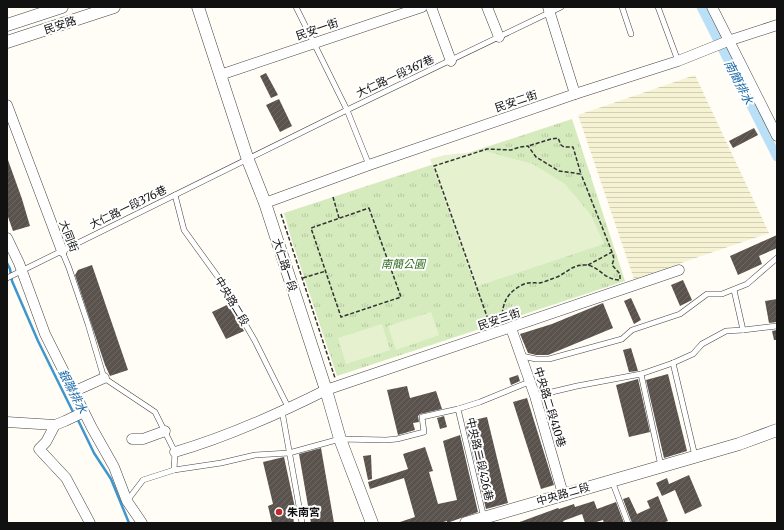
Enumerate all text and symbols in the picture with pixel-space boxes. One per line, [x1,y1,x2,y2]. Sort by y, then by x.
street label: 民安路 [42,13,78,37]
street label: 民安一街 [294,15,340,43]
street label: 大仁路一段367巷 [354,52,436,100]
water label: 南簡排水 [721,57,757,108]
street label: 民安二街 [493,87,539,115]
street label: 大仁路一段376巷 [87,182,169,232]
street label: 大同街 [57,218,81,254]
street label: 大仁路一段 [270,237,300,293]
park label: 南簡公園 [381,257,427,271]
street label: 中央路二段 [212,274,252,328]
street label: 民安三街 [476,305,522,333]
street label: 中央路二段410巷 [531,365,569,449]
water label: 銀聯排水 [55,366,91,417]
street label: 中央路二段426巷 [464,416,496,502]
street label: 中央路二段 [535,480,591,508]
place label: 朱南宮 [287,505,320,519]
marker: 朱南宮 [274,507,284,517]

